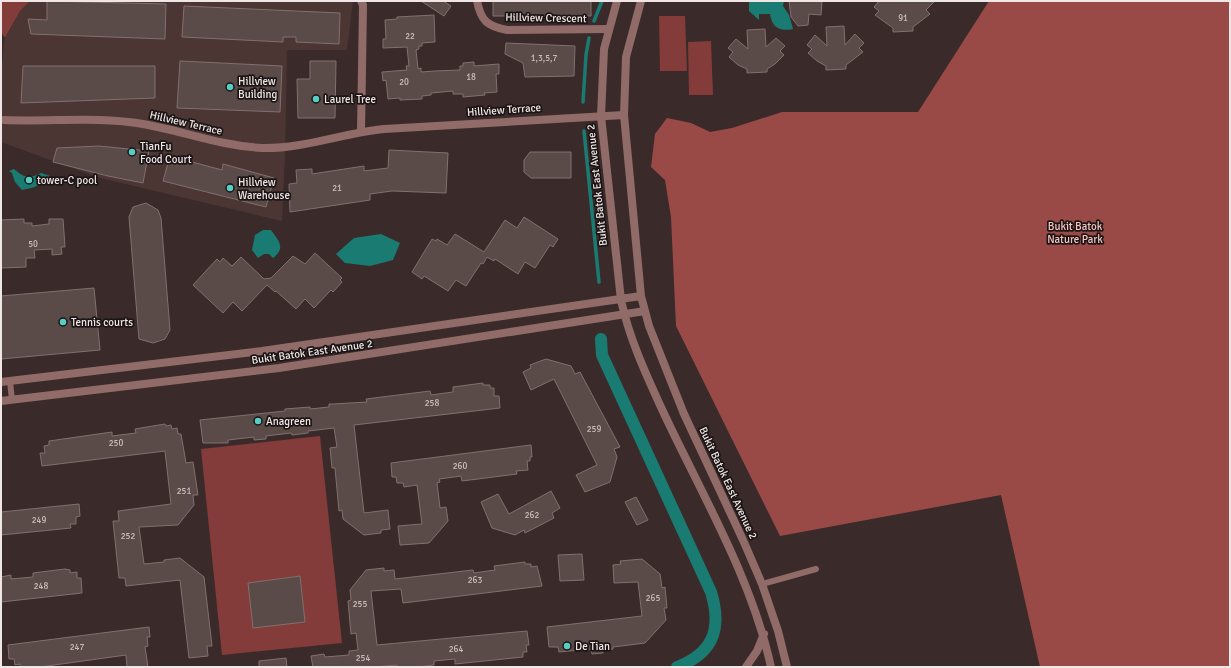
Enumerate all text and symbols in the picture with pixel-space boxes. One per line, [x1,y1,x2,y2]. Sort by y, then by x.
street label: Hillview Crescent [505,11,587,25]
house number: 91 [898,13,908,24]
house number: 22 [405,31,415,42]
house number: 1,3,5,7 [531,53,557,64]
house number: 18 [466,72,476,83]
place label: Hillview Building [238,75,278,101]
house number: 20 [399,77,409,88]
marker: Hillview Building [225,82,235,92]
place label: Laurel Tree [324,93,376,106]
marker: Laurel Tree [311,94,321,104]
street label: Hillview Terrace [466,101,542,119]
street label: Hillview Terrace [148,108,224,138]
street label: Bukit Batok East Avenue 2 [584,123,610,247]
place label: TianFu Food Court [140,140,192,166]
marker: TianFu Food Court [127,147,137,157]
place label: tower-C pool [37,174,97,187]
marker: tower-C pool [24,175,34,185]
place label: Hillview Warehouse [238,176,290,202]
marker: Hillview Warehouse [225,183,235,193]
house number: 21 [332,183,342,194]
park label: Bukit Batok Nature Park [1047,220,1103,246]
house number: 50 [28,239,38,250]
place label: Tennis courts [71,316,133,329]
marker: Tennis courts [58,317,68,327]
street label: Bukit Batok East Avenue 2 [250,337,374,367]
house number: 258 [425,398,439,409]
place label: Anagreen [266,415,311,428]
marker: Anagreen [253,416,263,426]
house number: 259 [587,424,601,435]
street label: Bukit Batok East Avenue 2 [696,425,760,541]
house number: 250 [109,438,123,449]
house number: 260 [453,461,467,472]
house number: 251 [177,486,191,497]
house number: 262 [525,510,539,521]
house number: 249 [32,515,46,526]
house number: 252 [121,531,135,542]
house number: 263 [468,575,482,586]
house number: 248 [34,581,48,592]
house number: 265 [646,593,660,604]
house number: 255 [353,599,367,610]
place label: De Tian [575,640,610,653]
marker: De Tian [562,641,572,651]
house number: 247 [70,642,84,653]
house number: 264 [449,644,463,655]
house number: 254 [356,653,370,664]

